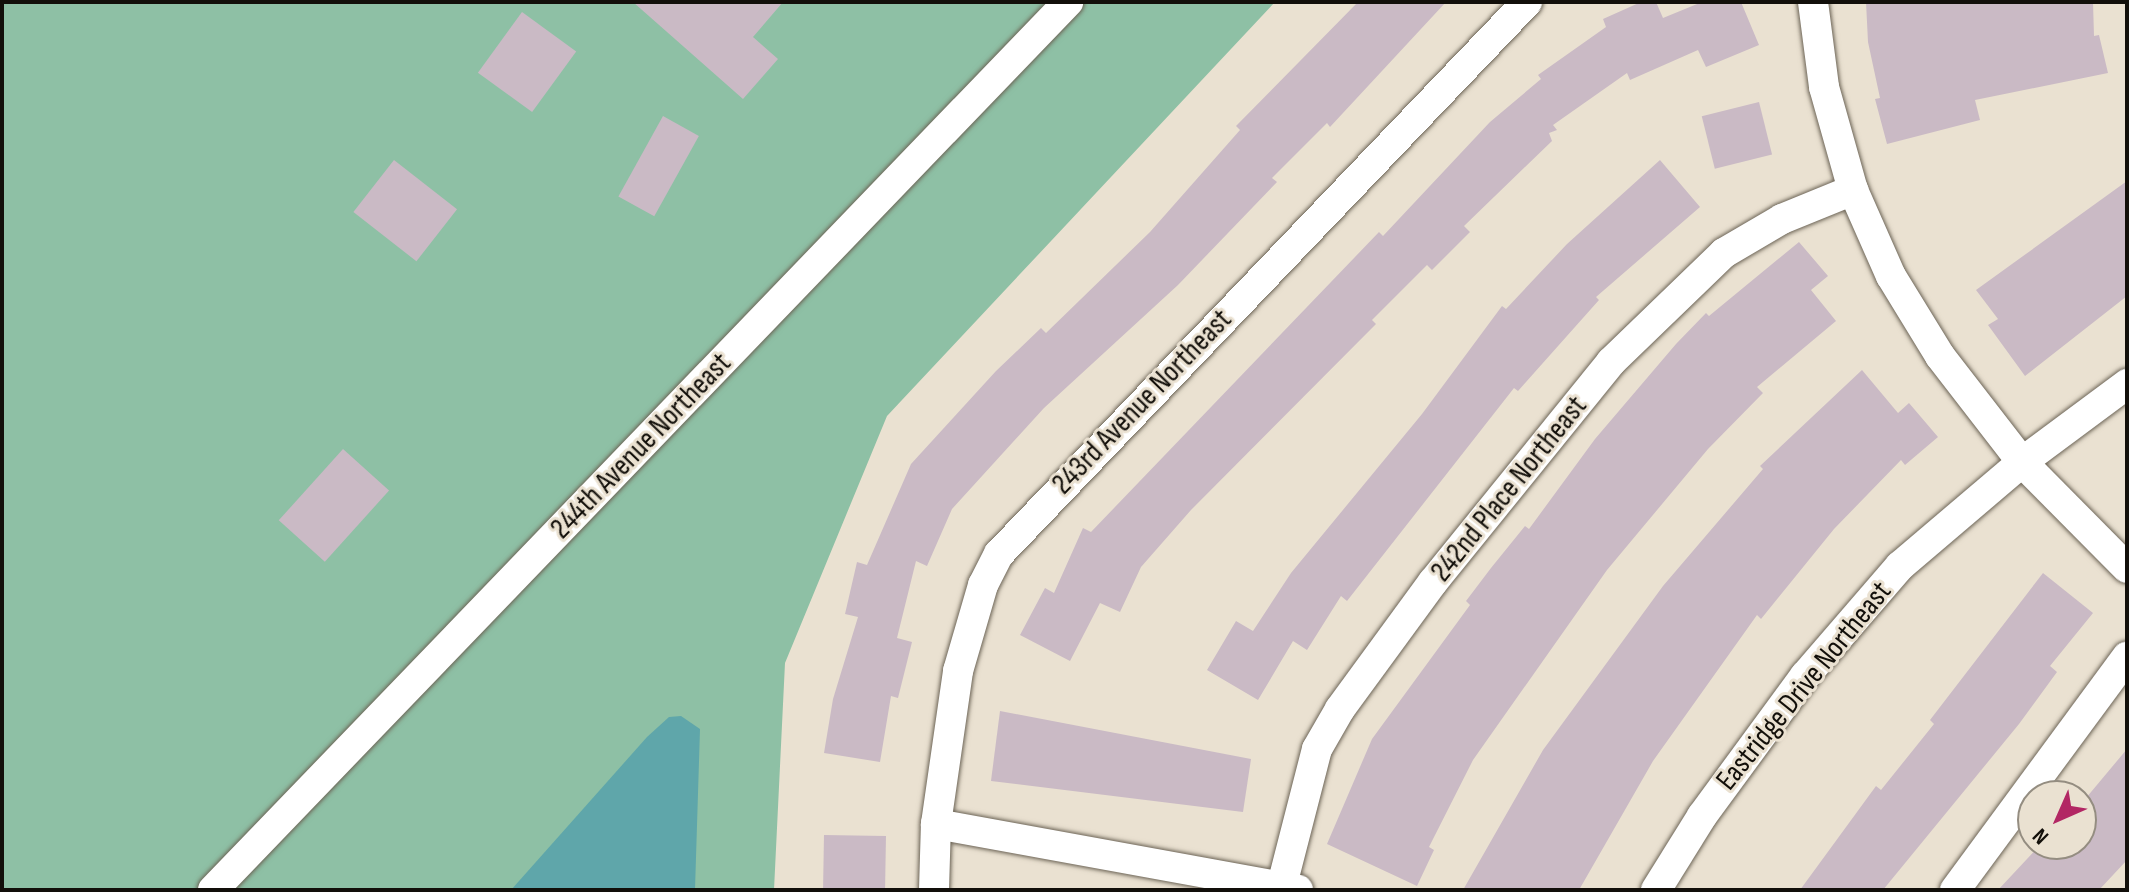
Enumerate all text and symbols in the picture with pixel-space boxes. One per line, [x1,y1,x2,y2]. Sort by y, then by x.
street label: 243rd Avenue Northeast [1045,302,1239,502]
street label: 244th Avenue Northeast [543,346,739,546]
street label: 242nd Place Northeast [1423,389,1595,589]
street label: Eastridge Drive Northeast [1709,574,1899,798]
north arrow [2017,780,2097,860]
text: N [2027,822,2055,850]

